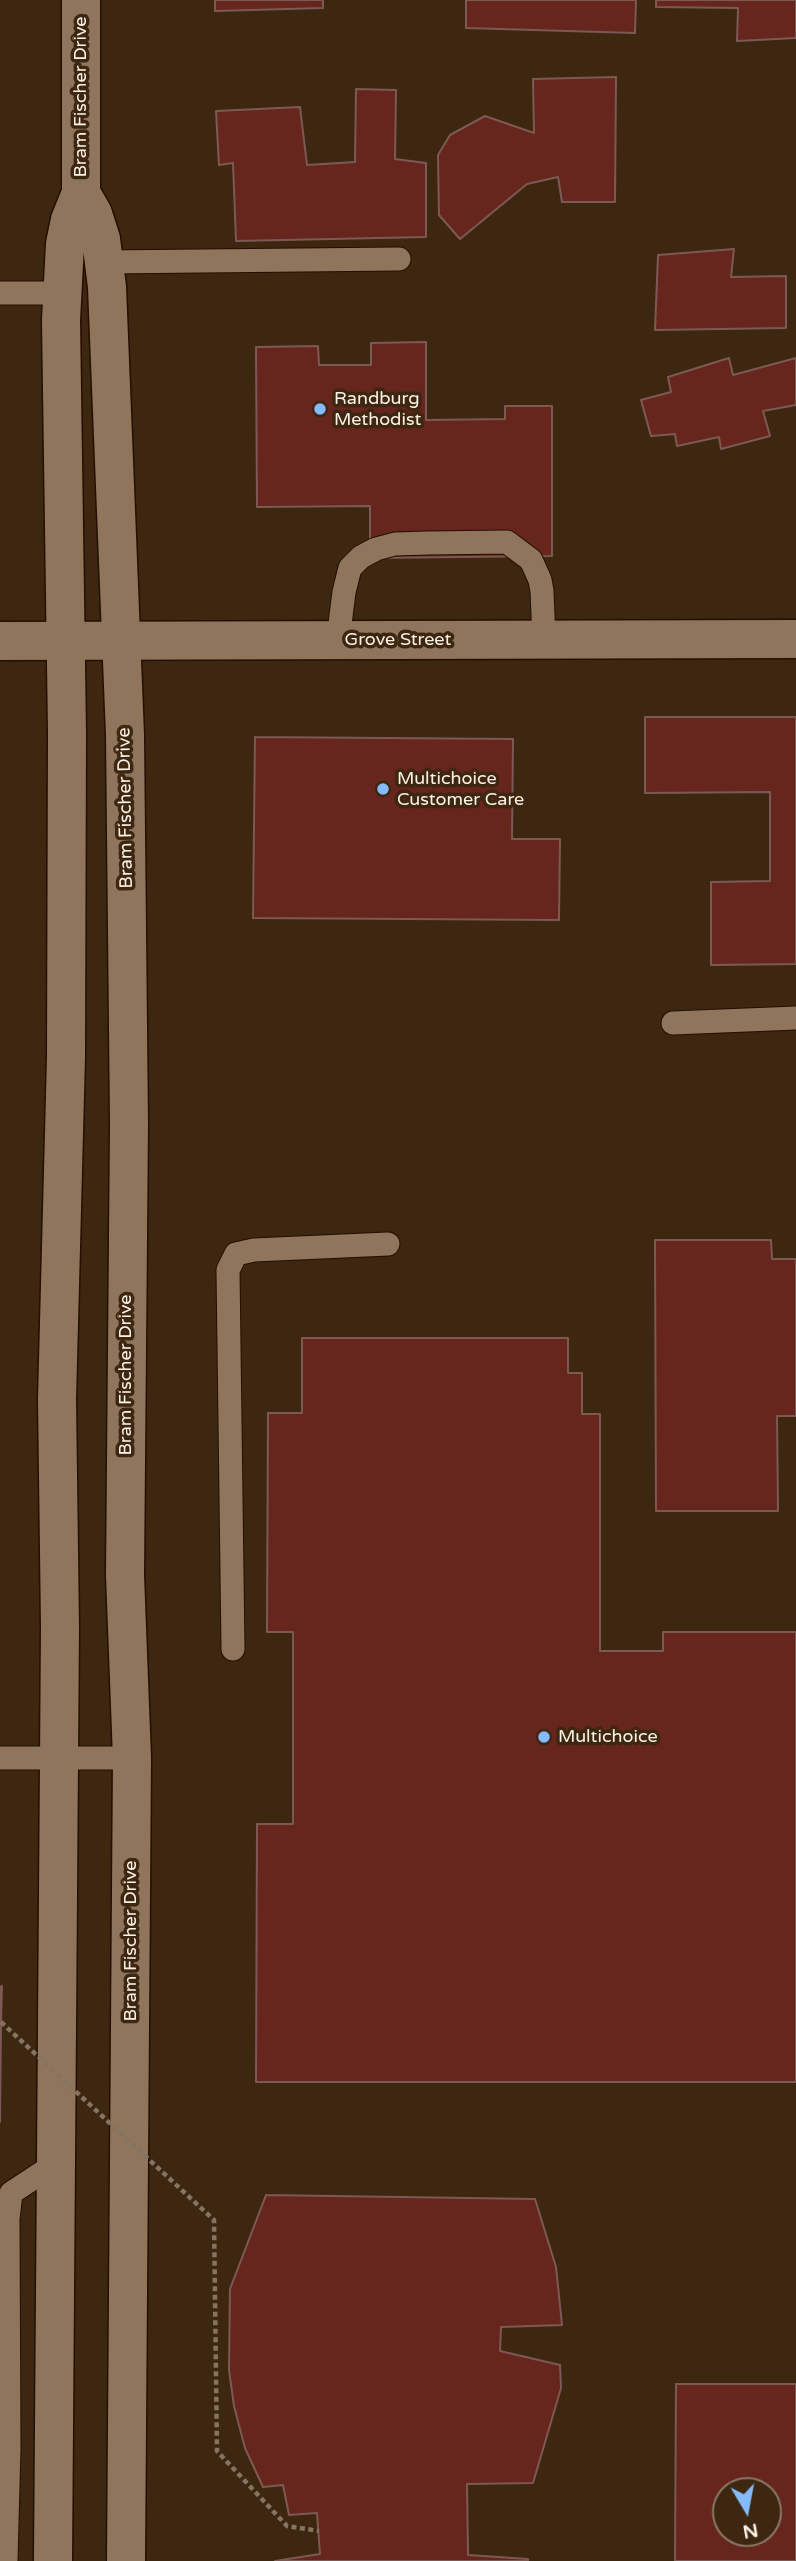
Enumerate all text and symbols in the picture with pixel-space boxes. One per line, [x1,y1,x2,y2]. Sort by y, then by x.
street label: Bram Fischer Drive [70,16,92,178]
place label: Randburg Methodist [334,388,421,430]
marker: Randburg Methodist [312,401,328,417]
street label: Grove Street [345,629,451,651]
street label: Bram Fischer Drive [114,727,138,889]
place label: Multichoice Customer Care [397,768,524,810]
marker: Multichoice Customer Care [375,781,391,797]
street label: Bram Fischer Drive [115,1294,137,1456]
place label: Multichoice [558,1726,658,1748]
marker: Multichoice [536,1729,552,1745]
street label: Bram Fischer Drive [120,1860,142,2022]
north arrow [712,2477,782,2547]
text: N [741,2519,760,2543]

